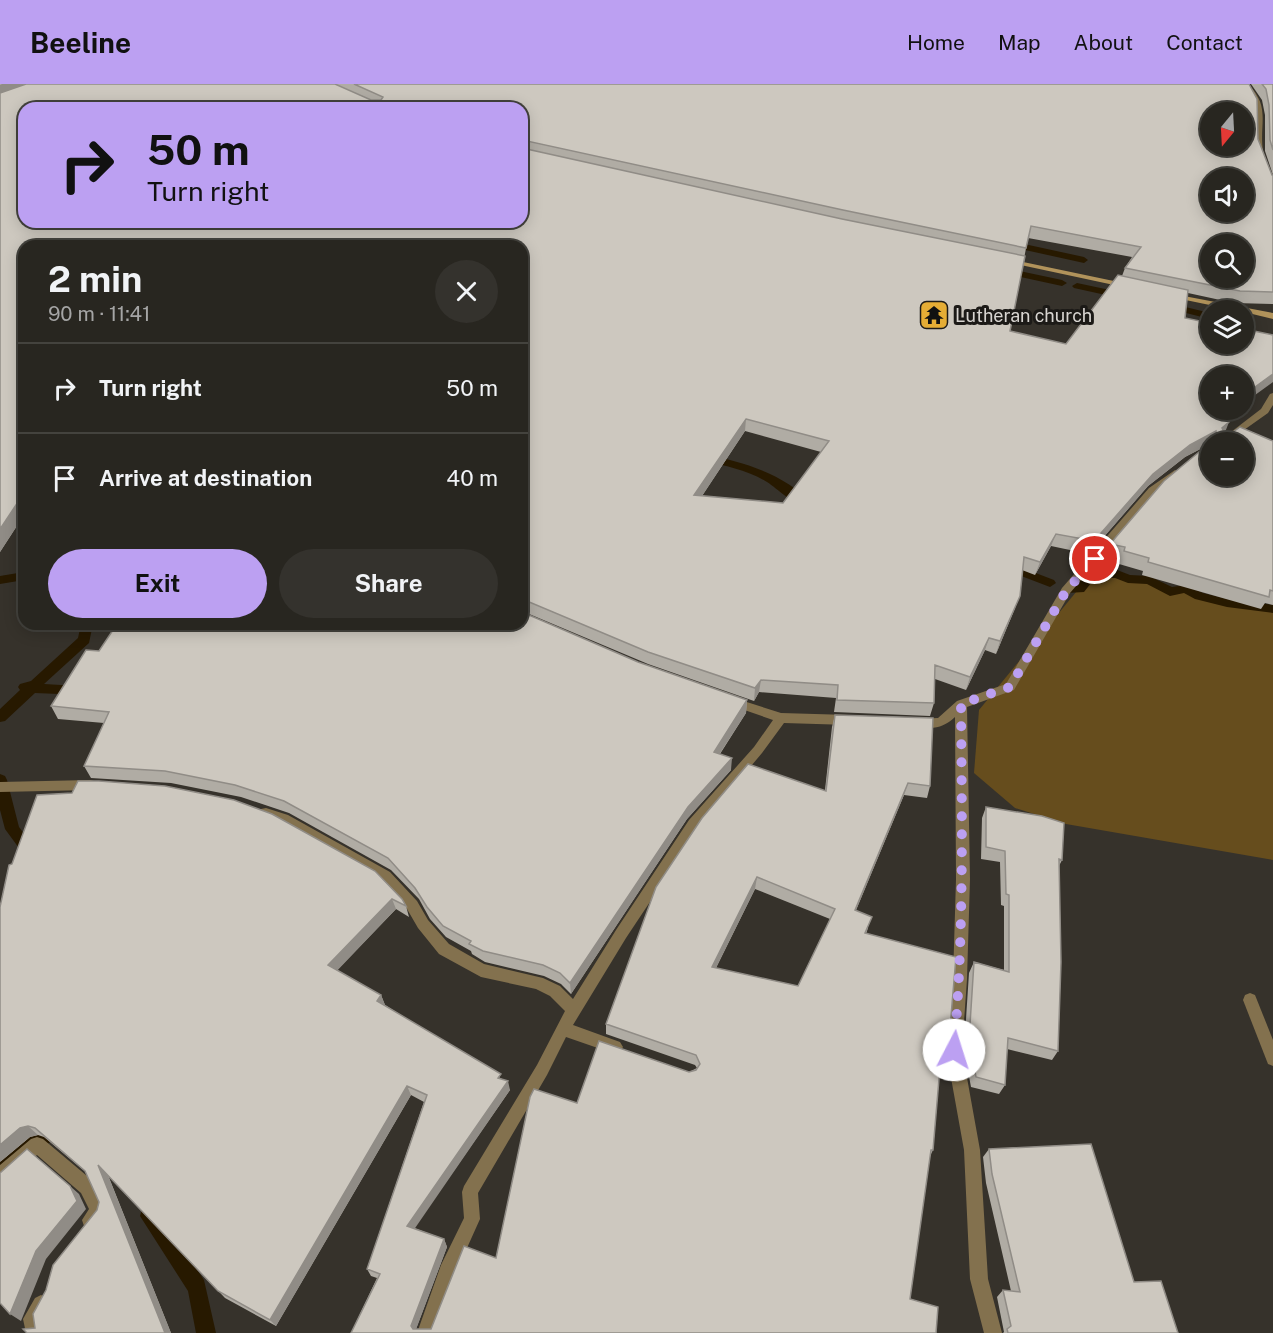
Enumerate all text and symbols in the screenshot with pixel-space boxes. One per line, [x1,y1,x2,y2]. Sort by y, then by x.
text: Beeline [30,26,131,59]
text: Home [907,30,965,55]
text: Map [998,30,1041,55]
text: About [1074,30,1133,55]
text: Contact [1166,30,1243,55]
north arrow [1200,102,1254,156]
map controls [1200,102,1254,486]
text: 50 m [147,125,250,174]
icon: right [48,126,126,204]
button: sound [1200,168,1254,222]
text: Turn right [147,175,270,207]
button: search [1200,234,1254,288]
text: 2 min [48,258,142,300]
button: close [435,260,498,323]
temple icon: Lutheran church [918,299,950,331]
button: layers [1200,300,1254,354]
text: 90 m · 11:41 [48,302,150,326]
place label: Lutheran church [955,305,1092,326]
button: + [1200,366,1254,420]
icon: right [48,372,81,405]
text: Turn right [99,375,202,401]
text: 50 m [446,375,498,401]
button: − [1200,432,1254,486]
icon: arrive [48,462,81,495]
text: Arrive at destination [99,465,312,491]
text: 40 m [446,465,498,491]
pin [1069,533,1120,584]
icon: arrive [1078,542,1111,575]
button: Exit [48,549,267,618]
button: Share [279,549,498,618]
position arrow [922,1018,986,1082]

